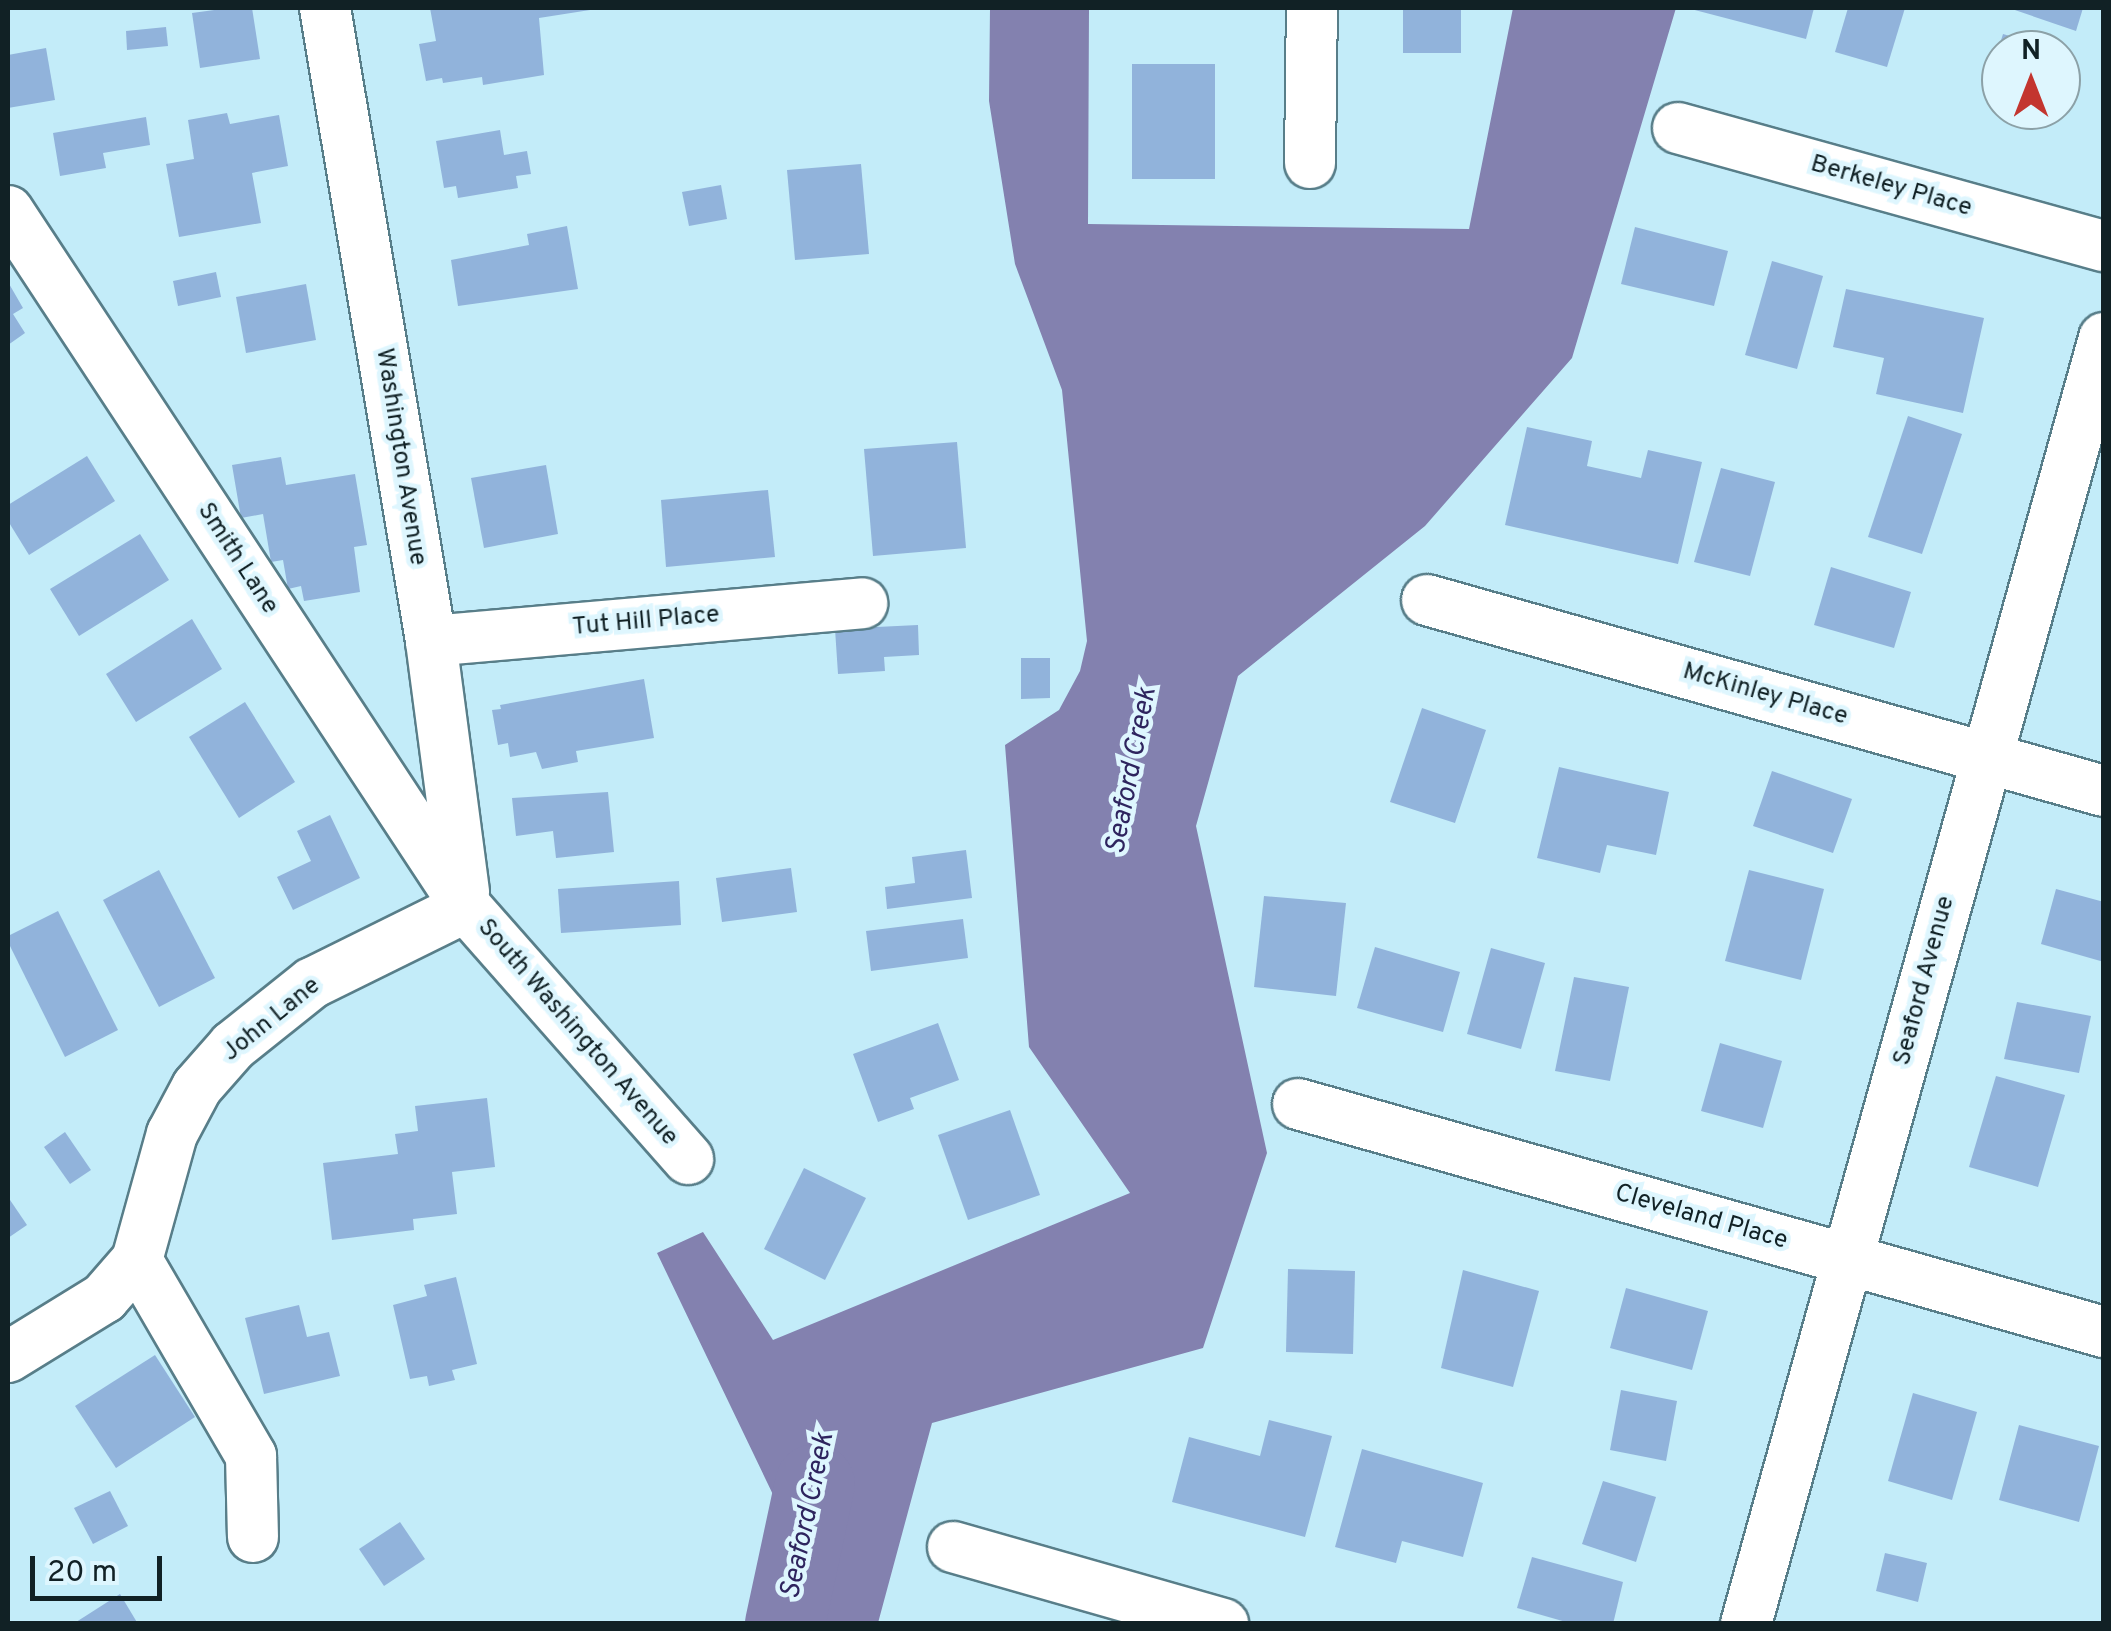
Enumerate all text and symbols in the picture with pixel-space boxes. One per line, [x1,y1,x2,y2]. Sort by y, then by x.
north arrow [1981,30,2081,130]
text: N [2021,34,2041,70]
street label: Berkeley Place [1807,150,1975,224]
street label: Washington Avenue [368,346,432,568]
street label: Smith Lane [190,498,284,620]
street label: Tut Hill Place [571,601,721,643]
street label: McKinley Place [1679,657,1851,733]
water label: Seaford Creek [1099,685,1165,857]
street label: Seaford Avenue [1888,893,1962,1069]
street label: South Washington Avenue [470,913,684,1153]
street label: John Lane [217,971,327,1069]
street label: Cleveland Place [1611,1179,1791,1257]
water label: Seaford Creek [774,1430,842,1602]
scale bar [35,1536,168,1598]
text: 20 m [47,1555,117,1592]

